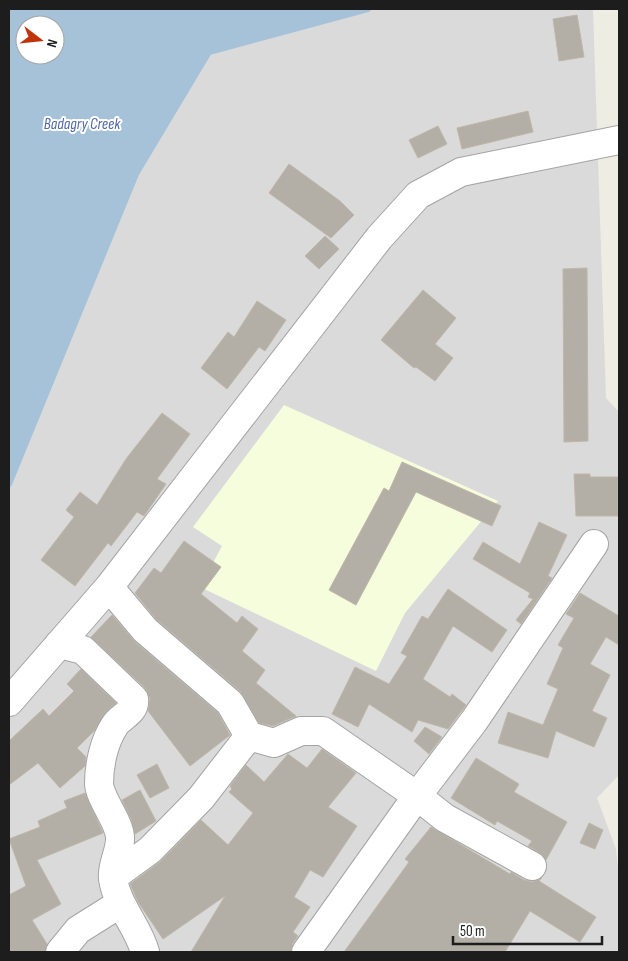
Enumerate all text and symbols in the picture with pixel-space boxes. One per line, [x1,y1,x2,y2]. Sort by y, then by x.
north arrow [15,15,65,65]
text: N [43,38,61,49]
water label: Badagry Creek [44,115,121,134]
scale bar [453,914,602,946]
text: 50 m [460,922,485,941]

